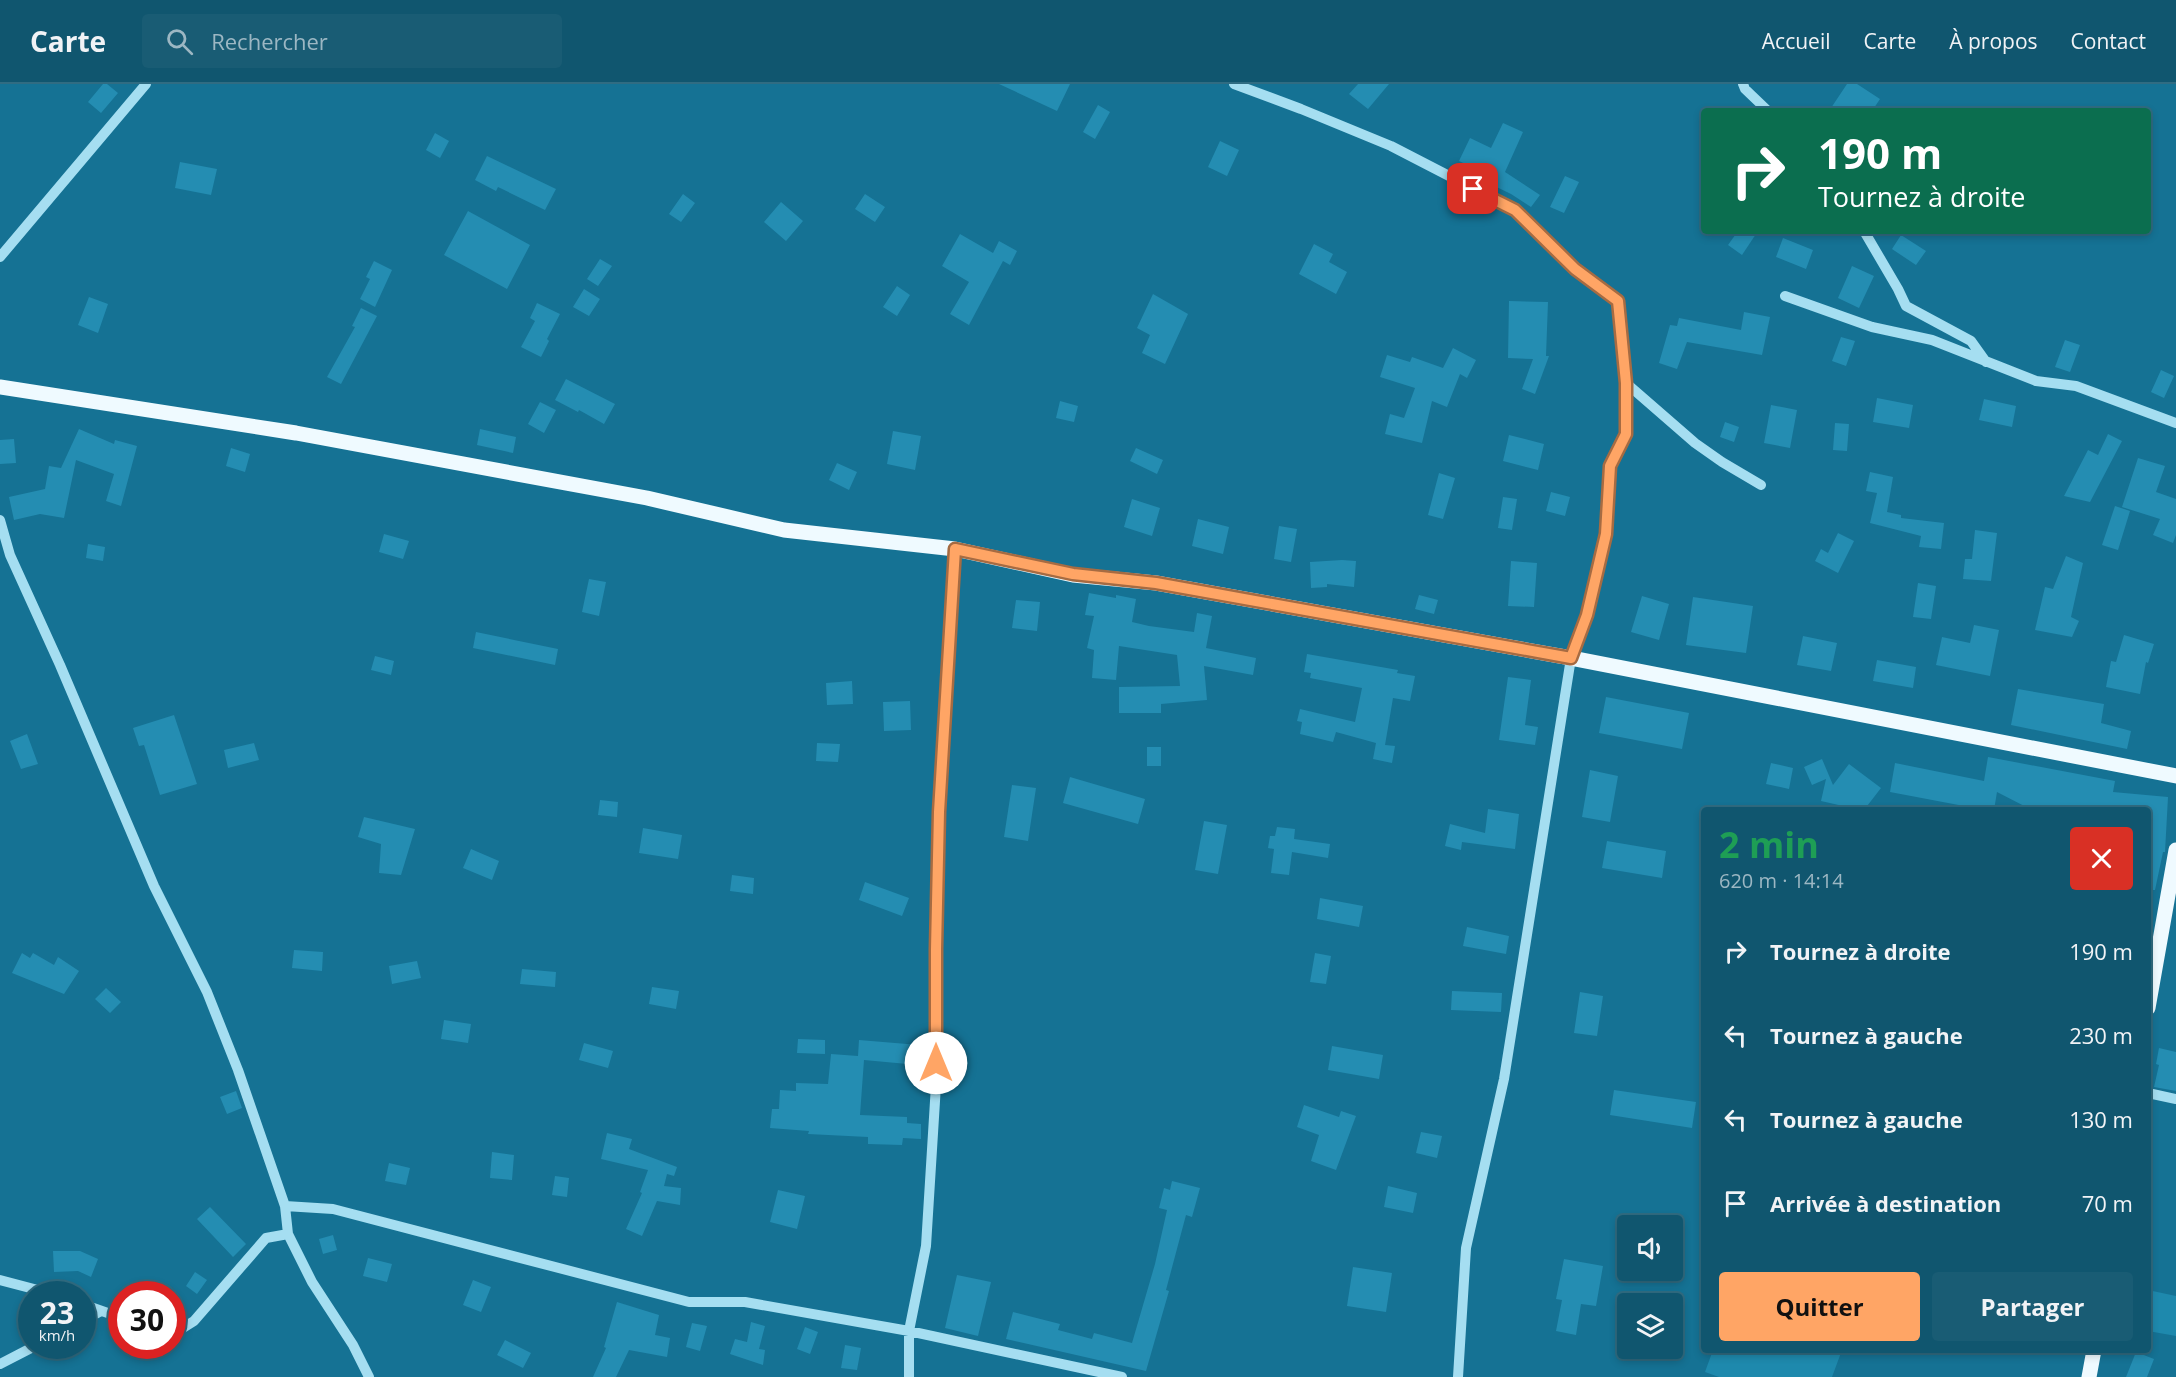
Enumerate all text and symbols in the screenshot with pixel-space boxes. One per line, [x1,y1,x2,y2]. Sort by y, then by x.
search box [142,14,562,68]
text: Carte [30,22,106,60]
icon: search [163,25,196,58]
text: Rechercher [211,26,328,56]
text: Accueil [1762,27,1830,55]
text: Carte [1863,27,1916,55]
text: À propos [1949,27,2038,55]
text: Contact [2071,27,2146,55]
text: 190 m [1818,124,1942,181]
icon: right [1719,132,1797,210]
pin [1447,163,1498,214]
icon: arrive [1456,172,1489,205]
text: Tournez à droite [1818,178,2026,215]
text: 2 min [1719,820,1819,869]
button: close [2070,827,2133,890]
text: 620 m · 14:14 [1719,867,1844,894]
icon: right [1719,935,1752,968]
text: Tournez à droite [1770,936,1951,966]
text: 190 m [2069,936,2133,966]
icon: left [1719,1019,1752,1052]
text: Tournez à gauche [1770,1020,1963,1050]
text: 230 m [2069,1020,2133,1050]
position arrow [904,1031,968,1095]
icon: left [1719,1103,1752,1136]
text: Tournez à gauche [1770,1104,1963,1134]
text: 130 m [2069,1104,2133,1134]
icon: arrive [1719,1187,1752,1220]
text: Arrivée à destination [1770,1188,2001,1218]
text: 70 m [2082,1188,2133,1218]
map controls [1617,1215,1683,1359]
button: sound [1617,1215,1683,1281]
button: Quitter [1719,1272,1920,1341]
button: Partager [1932,1272,2133,1341]
speed limit sign: 30 [108,1281,186,1359]
text: 23 [40,1292,74,1333]
button: layers [1617,1293,1683,1359]
text: km/h [39,1325,75,1345]

